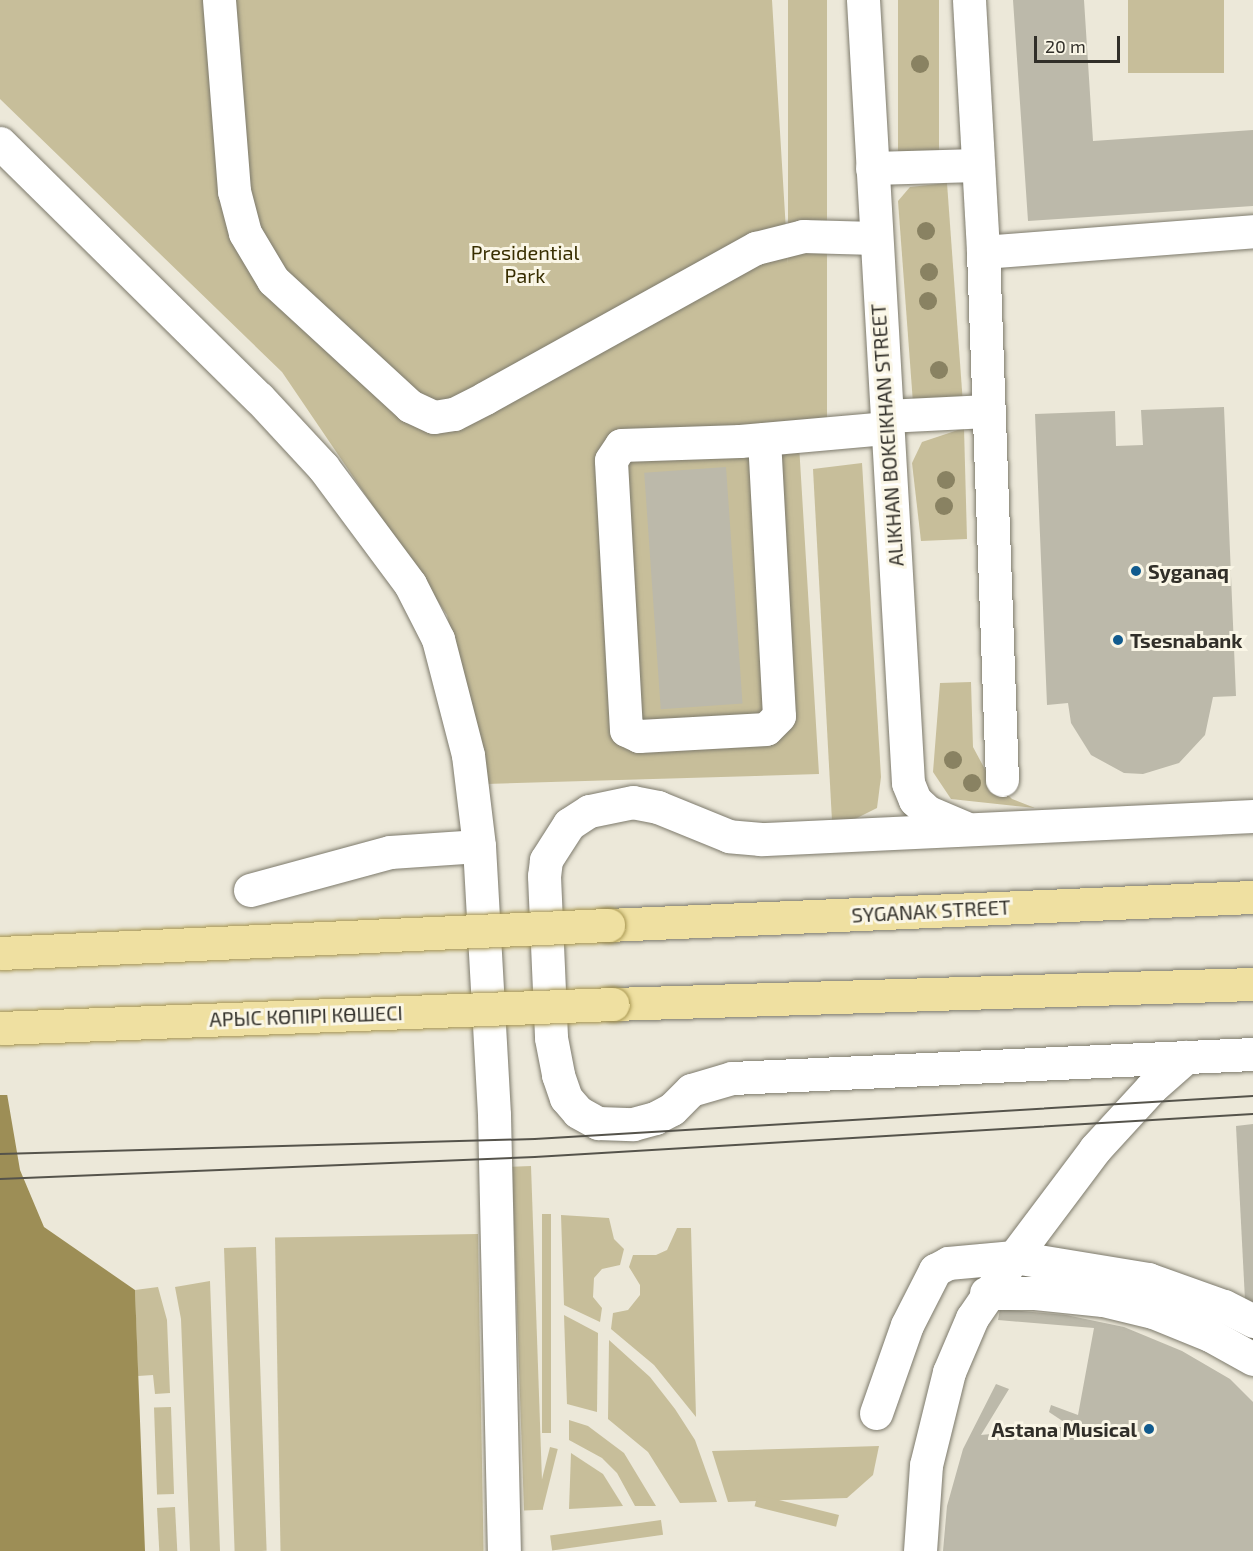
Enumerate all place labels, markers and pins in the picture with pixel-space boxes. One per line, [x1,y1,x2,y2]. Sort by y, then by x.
place label: Syganaq [1148,559,1229,583]
marker: Syganaq [1129,564,1143,578]
place label: Tsesnabank [1130,628,1242,652]
marker: Tsesnabank [1111,633,1125,647]
place label: Astana Musical [992,1417,1137,1441]
marker: Astana Musical [1142,1422,1156,1436]

